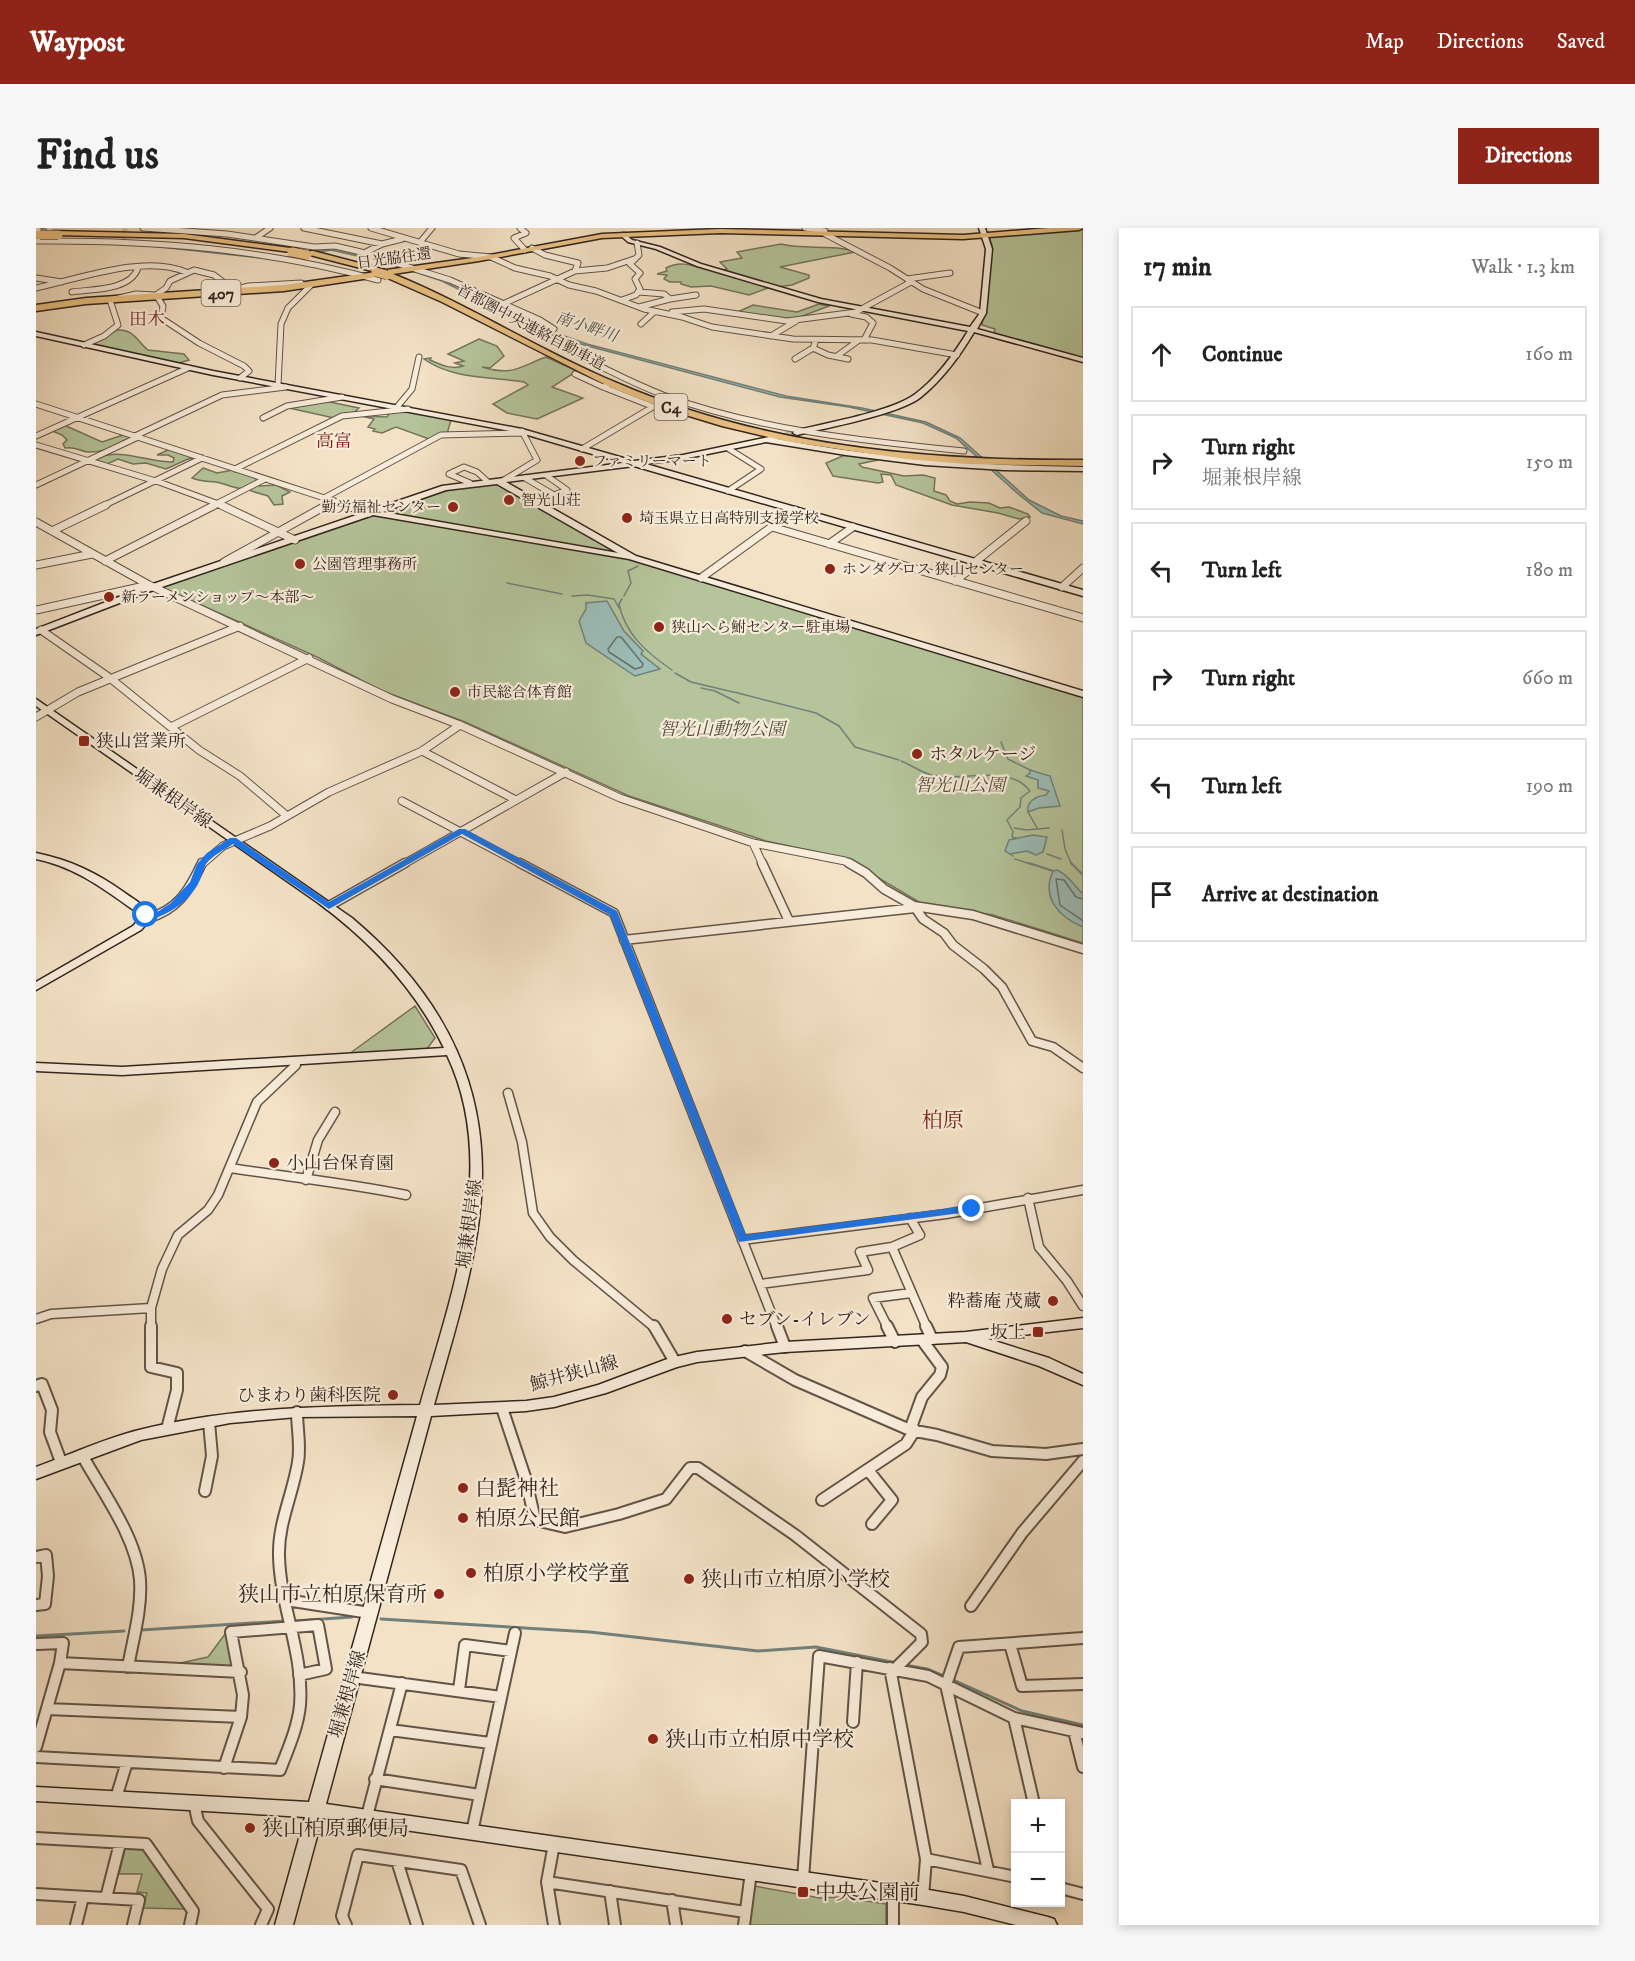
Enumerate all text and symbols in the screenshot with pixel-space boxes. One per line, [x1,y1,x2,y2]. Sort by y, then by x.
text: Waypost [30,25,125,60]
text: Map [1365,29,1404,55]
text: Directions [1437,29,1524,55]
text: Saved [1557,29,1605,55]
button: Directions [1458,128,1599,184]
text: Find us [36,130,159,182]
street label: 日光脇往還 [356,244,433,273]
text: 17 min [1143,251,1212,284]
text: Walk · 1.3 km [1471,255,1575,280]
road number: 407 [202,280,240,306]
street label: 首都圏中央連絡自動車道 [453,280,608,375]
water label: 南小畔川 [553,308,622,347]
district label: 田木 [129,309,165,331]
icon: ahead [1145,338,1178,371]
text: Continue [1202,341,1283,368]
text: 160 m [1525,342,1573,367]
road number: C4 [654,394,688,420]
district label: 高富 [316,431,352,453]
text: Turn right [1202,434,1295,461]
icon: right [1145,446,1178,479]
text: 150 m [1526,450,1573,475]
place label: ファミリーマート [592,452,712,471]
marker: ファミリーマート [573,454,587,468]
text: 堀兼根岸線 [1202,466,1302,491]
place label: 智光山荘 [521,491,581,510]
marker: 智光山荘 [502,493,516,507]
place label: 勤労福祉センター [322,498,441,517]
marker: 勤労福祉センター [446,500,460,514]
place label: 埼玉県立日高特別支援学校 [639,509,819,528]
marker: 埼玉県立日高特別支援学校 [620,511,634,525]
icon: left [1145,554,1178,587]
place label: 公園管理事務所 [312,555,417,574]
marker: 公園管理事務所 [293,557,307,571]
text: Turn left [1202,557,1282,584]
text: 180 m [1526,558,1573,583]
place label: ホンダグロス 狭山センター [842,560,1024,579]
marker: ホンダグロス 狭山センター [823,562,837,576]
place label: 新ラーメンショップ～本部～ [121,588,315,607]
marker: 新ラーメンショップ～本部～ [102,590,116,604]
place label: 狭山へら鮒センター駐車場 [671,618,850,637]
marker: 狭山へら鮒センター駐車場 [652,620,666,634]
icon: right [1145,662,1178,695]
text: Turn right [1202,665,1295,692]
text: 660 m [1522,666,1573,691]
place label: 市民総合体育館 [467,683,572,702]
marker: 市民総合体育館 [448,685,462,699]
park label: 智光山動物公園 [659,719,788,741]
place label: 狭山営業所 [96,731,186,753]
marker: 狭山営業所 [77,734,91,748]
place label: ホタルケージ [929,744,1036,766]
marker: ホタルケージ [910,747,924,761]
street label: 堀兼根岸線 [129,764,216,834]
icon: left [1145,770,1178,803]
text: Turn left [1202,773,1282,800]
text: 190 m [1526,774,1573,799]
park label: 智光山公園 [915,775,1008,797]
icon: arrive [1145,878,1178,911]
text: Arrive at destination [1202,881,1379,908]
route start [132,901,158,927]
district label: 柏原 [922,1108,964,1134]
place label: 小山台保育園 [286,1153,394,1175]
marker: 小山台保育園 [267,1156,281,1170]
street label: 堀兼根岸線 [453,1178,487,1270]
route end [958,1195,984,1221]
place label: 粋蕎庵 茂蔵 [947,1291,1041,1313]
marker: 粋蕎庵 茂蔵 [1046,1294,1060,1308]
place label: セブン-イレブン [739,1309,871,1331]
marker: セブン-イレブン [720,1312,734,1326]
place label: 坂上 [990,1322,1026,1344]
marker: 坂上 [1031,1325,1045,1339]
street label: 鯨井狭山線 [528,1352,621,1396]
place label: ひまわり歯科医院 [237,1385,381,1407]
marker: ひまわり歯科医院 [386,1388,400,1402]
place label: 白髭神社 [475,1476,559,1502]
marker: 白髭神社 [456,1481,470,1495]
place label: 柏原公民館 [475,1506,580,1532]
marker: 柏原公民館 [456,1511,470,1525]
place label: 柏原小学校学童 [483,1561,630,1587]
marker: 柏原小学校学童 [464,1566,478,1580]
place label: 狭山市立柏原小学校 [701,1567,890,1593]
marker: 狭山市立柏原小学校 [682,1572,696,1586]
place label: 狭山市立柏原保育所 [238,1582,427,1608]
marker: 狭山市立柏原保育所 [432,1587,446,1601]
street label: 堀兼根岸線 [325,1648,371,1741]
place label: 狭山市立柏原中学校 [665,1727,854,1753]
marker: 狭山市立柏原中学校 [646,1732,660,1746]
map controls [1011,1799,1065,1907]
button: + [1011,1799,1065,1853]
place label: 狭山柏原郵便局 [262,1816,409,1842]
marker: 狭山柏原郵便局 [243,1821,257,1835]
button: − [1011,1853,1065,1907]
place label: 中央公園前 [815,1880,920,1906]
marker: 中央公園前 [796,1885,810,1899]

